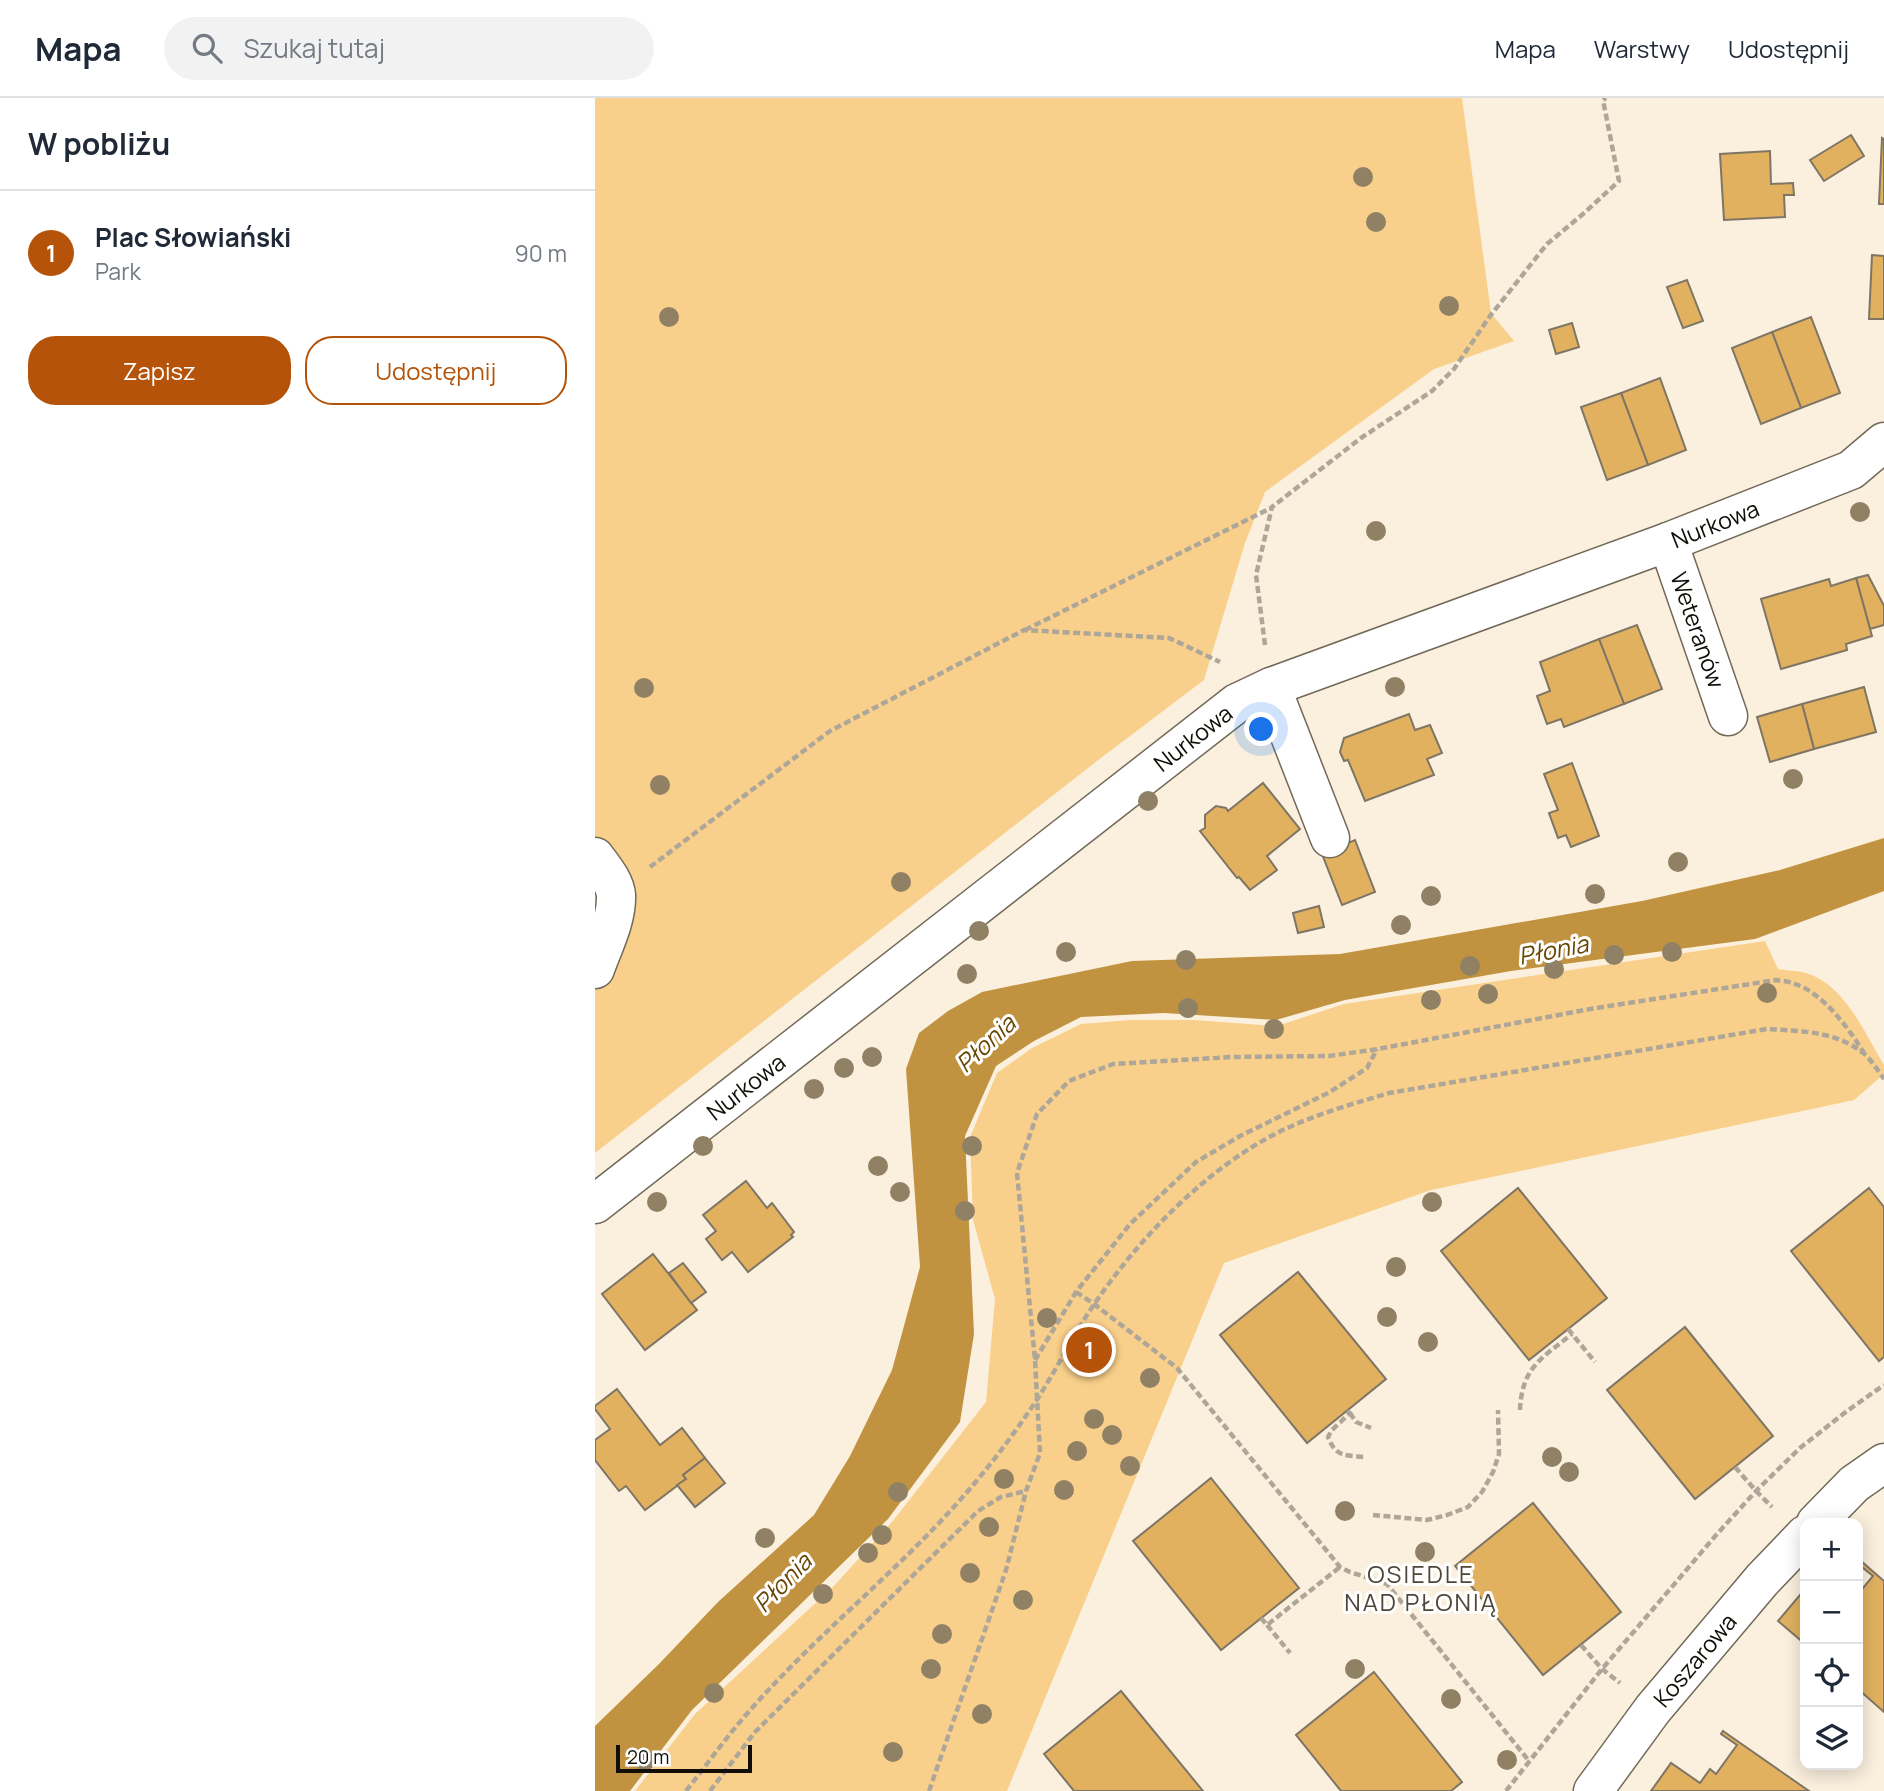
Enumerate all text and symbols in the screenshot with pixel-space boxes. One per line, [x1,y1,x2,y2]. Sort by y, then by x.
search box [164,17,654,80]
text: Mapa [35,26,122,71]
icon: search [188,29,226,67]
text: Szukaj tutaj [244,30,385,66]
text: Mapa [1495,32,1556,65]
text: Warstwy [1594,32,1690,65]
text: Udostępnij [1728,32,1849,65]
text: W pobliżu [28,123,170,164]
text: Plac Słowiański [95,219,291,255]
text: 1 [46,237,56,269]
text: 90 m [515,237,567,269]
text: Park [95,255,141,287]
button: Zapisz [28,336,291,405]
button: Udostępnij [305,336,567,405]
street label: Nurkowa [1666,492,1763,555]
street label: Weteranów [1663,568,1733,693]
street label: Nurkowa [1147,697,1239,779]
your location [1244,712,1278,746]
water label: Płonia [1515,926,1592,972]
water label: Płonia [948,1006,1023,1079]
street label: Nurkowa [700,1046,792,1127]
pin: 1 [1066,1324,1112,1376]
map controls [1800,1518,1863,1770]
button: + [1800,1518,1863,1581]
water label: Płonia [746,1544,819,1619]
district label: OSIEDLE NAD PŁONIĄ [1344,1557,1498,1618]
button: − [1800,1581,1863,1644]
street label: Koszarowa [1646,1606,1743,1714]
button: locate [1800,1644,1863,1707]
button: layers [1800,1707,1863,1770]
scale bar [616,1742,753,1774]
text: 20 m [627,1744,669,1770]

